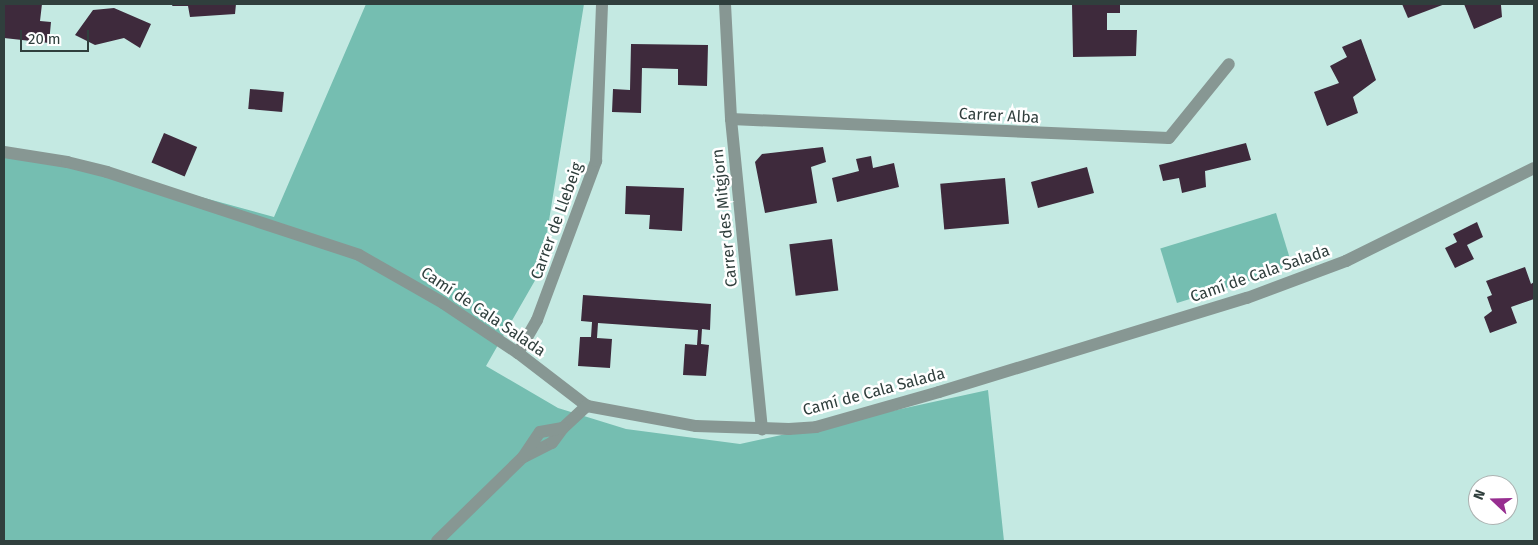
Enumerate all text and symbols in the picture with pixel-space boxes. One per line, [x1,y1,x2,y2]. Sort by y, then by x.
scale bar [22,20,91,52]
text: 20 m [28,30,61,48]
street label: Carrer Alba [958,104,1040,128]
street label: Carrer des Mitgjorn [708,148,742,288]
street label: Carrer de Llebeig [527,160,587,282]
street label: Camí de Cala Salada [1188,241,1332,307]
street label: Camí de Cala Salada [417,263,549,361]
street label: Camí de Cala Salada [801,364,947,420]
north arrow [1468,475,1518,525]
text: N [1470,487,1489,502]

